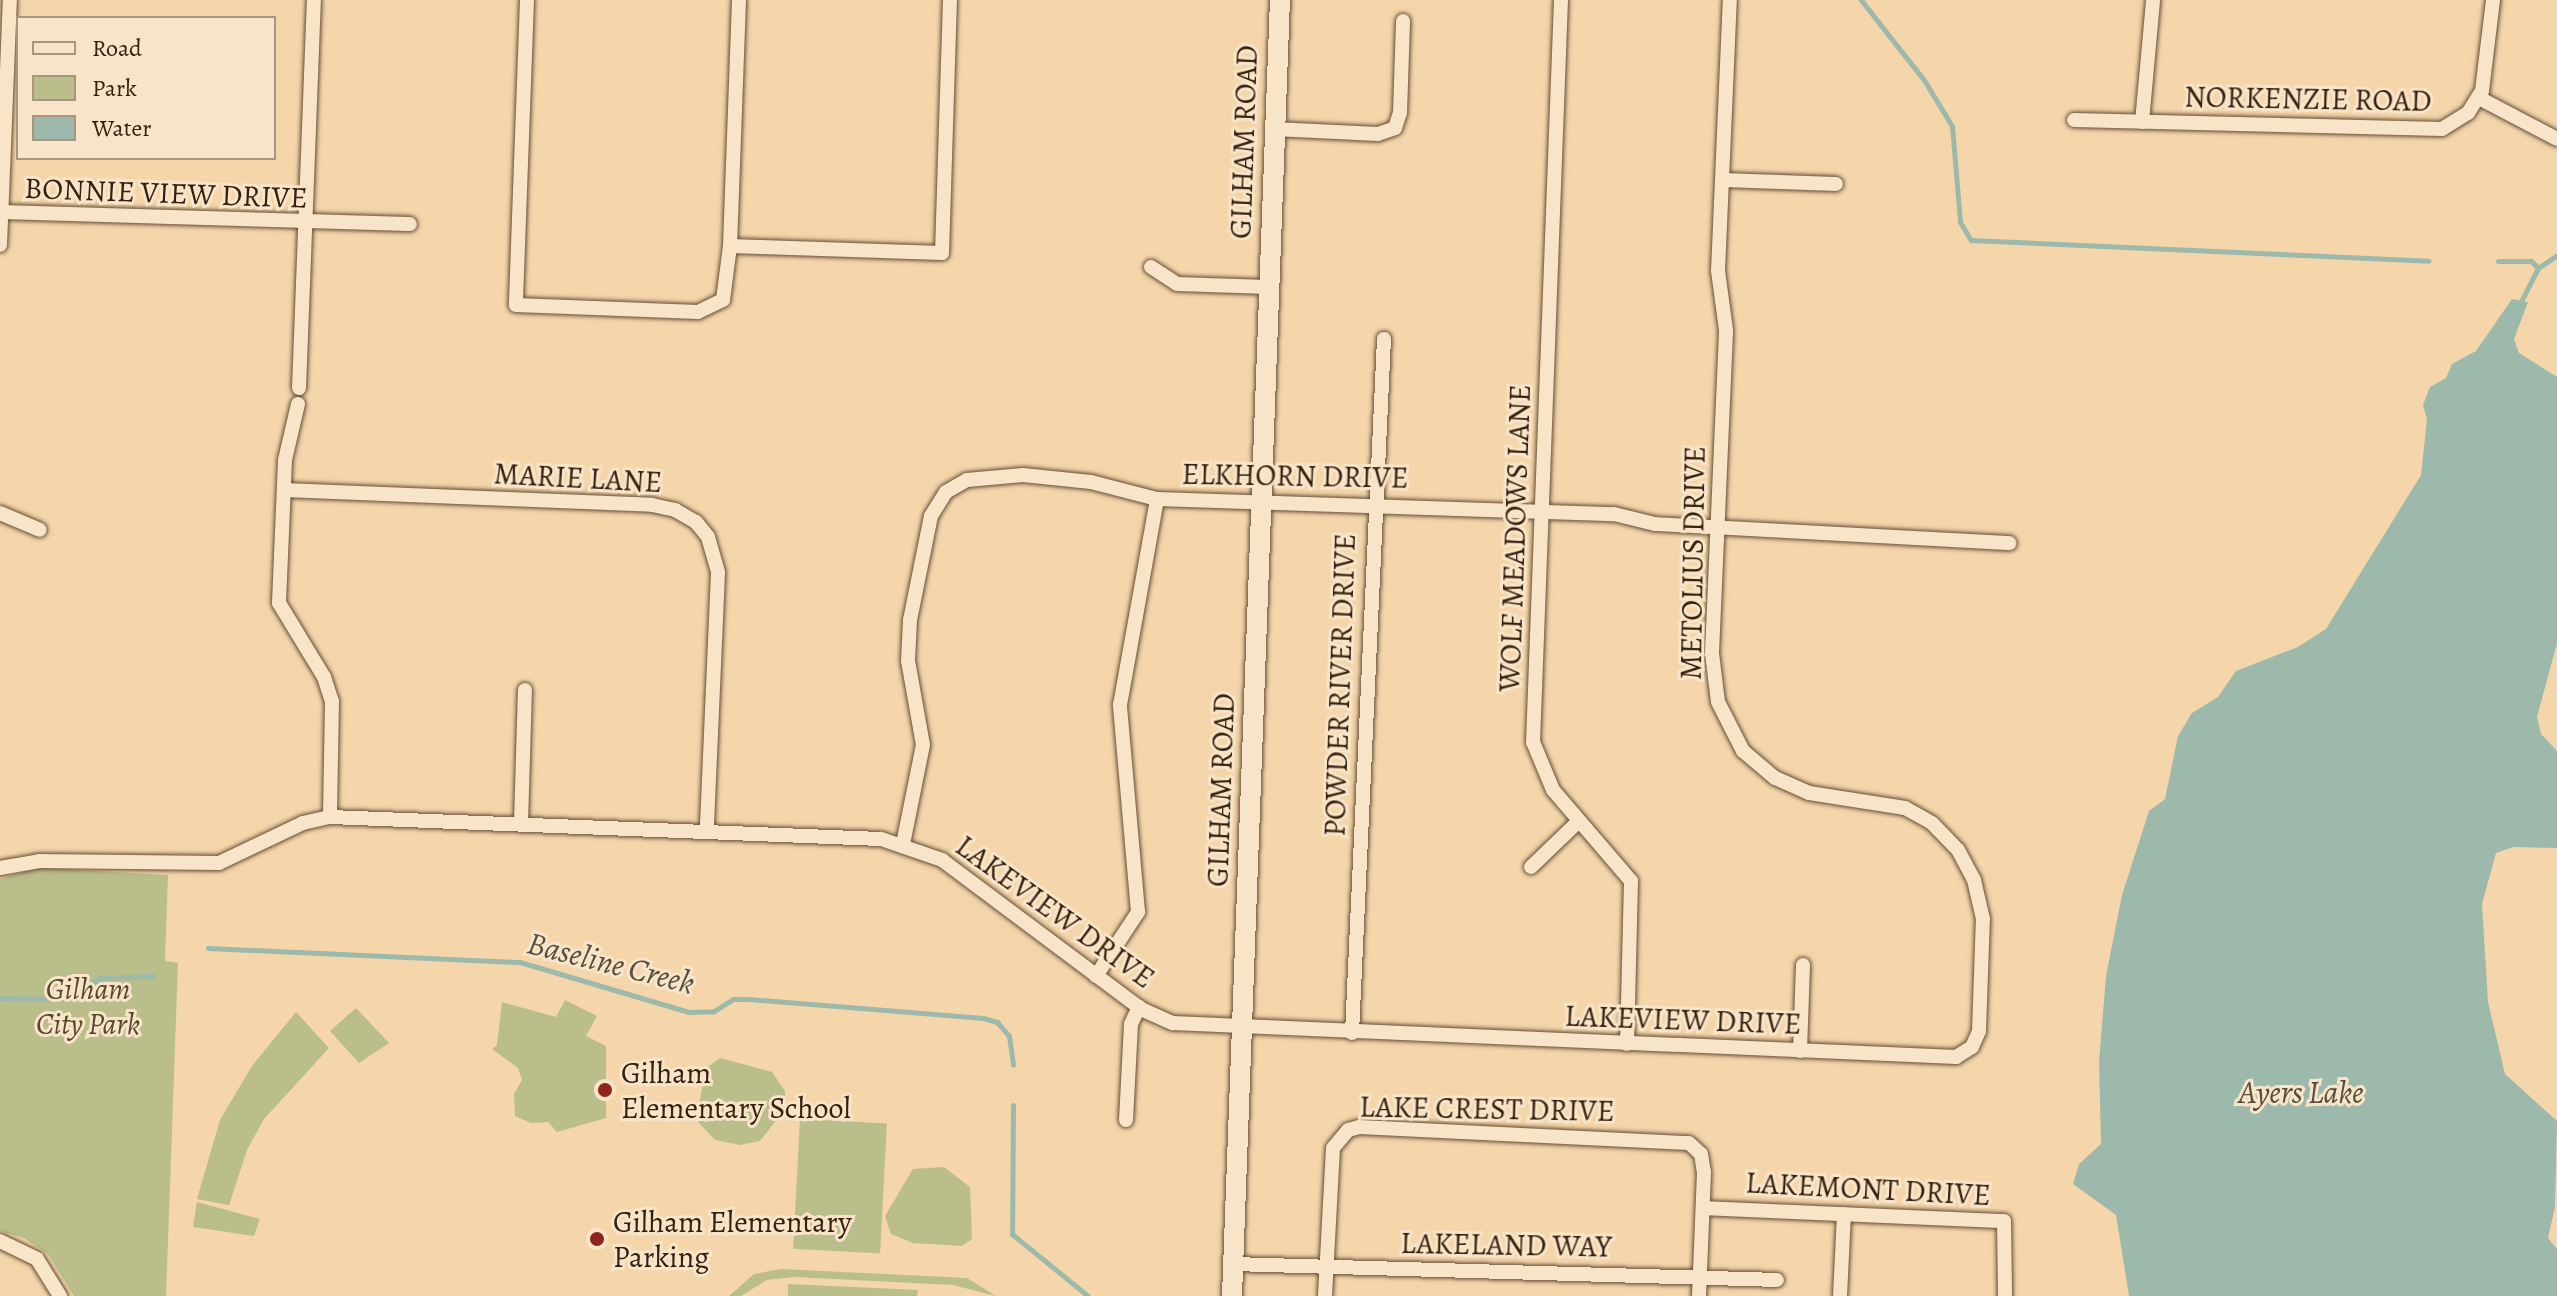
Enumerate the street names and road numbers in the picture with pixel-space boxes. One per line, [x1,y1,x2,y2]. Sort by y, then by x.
street label: GILHAM ROAD [1223,45,1265,239]
street label: NORKENZIE ROAD [2184,79,2432,119]
street label: BONNIE VIEW DRIVE [24,170,308,216]
street label: WOLF MEADOWS LANE [1492,384,1538,692]
street label: METOLIUS DRIVE [1673,446,1713,680]
street label: MARIE LANE [493,456,663,500]
street label: ELKHORN DRIVE [1181,456,1409,496]
street label: POWDER RIVER DRIVE [1317,533,1363,837]
street label: GILHAM ROAD [1200,693,1242,887]
street label: LAKEVIEW DRIVE [949,828,1161,996]
street label: LAKEVIEW DRIVE [1564,998,1802,1042]
street label: LAKE CREST DRIVE [1359,1089,1615,1129]
street label: LAKEMONT DRIVE [1744,1165,1992,1213]
street label: LAKELAND WAY [1400,1225,1612,1265]

